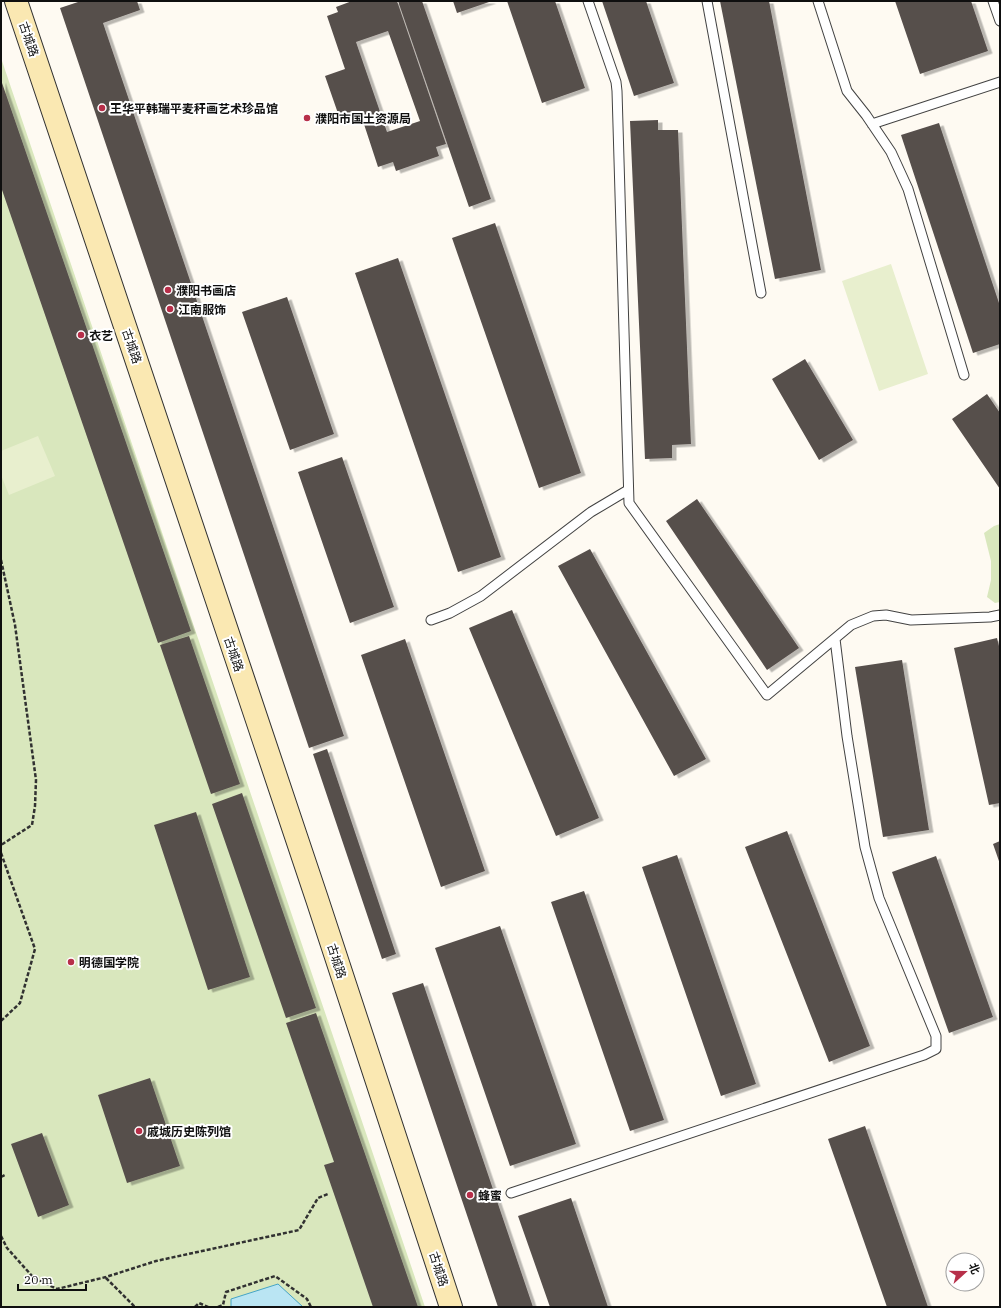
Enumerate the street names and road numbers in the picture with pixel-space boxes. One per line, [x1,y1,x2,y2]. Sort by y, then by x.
street label: 古城路 [16,20,42,58]
street label: 古城路 [119,327,145,365]
street label: 古城路 [221,635,247,673]
street label: 古城路 [324,942,350,980]
street label: 古城路 [426,1250,452,1288]

